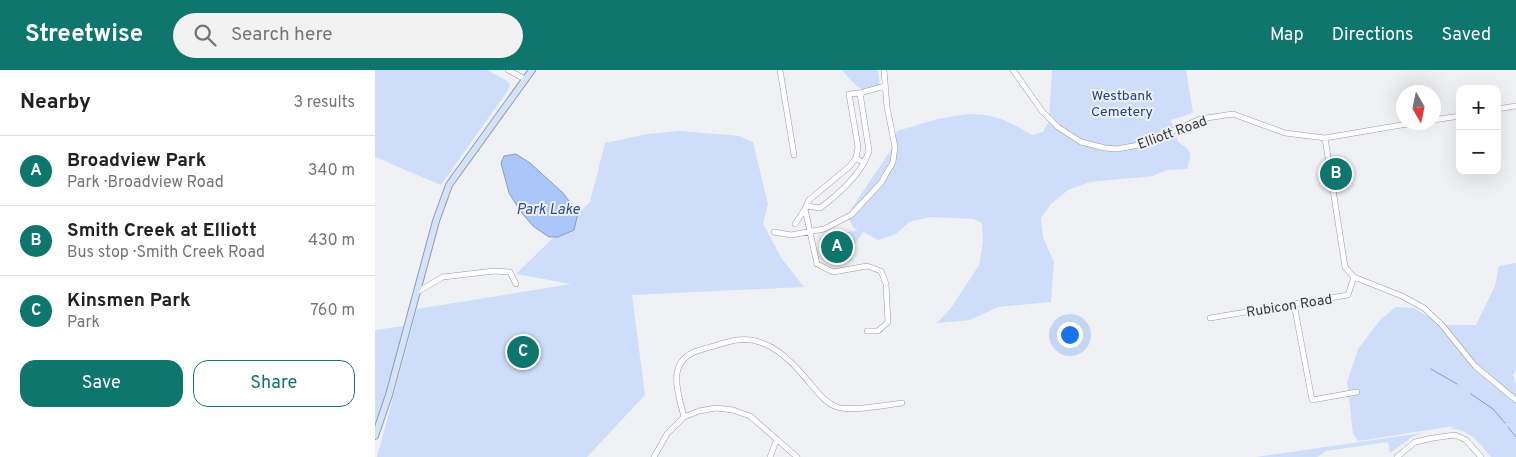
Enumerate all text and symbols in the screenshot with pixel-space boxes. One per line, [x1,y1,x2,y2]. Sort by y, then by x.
search box [173,13,523,58]
text: Streetwise [25,20,143,50]
icon: search [191,21,219,49]
text: Search here [231,23,333,47]
text: Map [1270,24,1304,47]
text: Directions [1332,24,1414,47]
text: Saved [1442,24,1491,47]
north arrow [1396,85,1441,130]
map controls [1456,85,1501,175]
button: + [1456,85,1501,130]
park label: Westbank Cemetery [1091,88,1153,121]
text: Nearby [20,89,91,116]
text: 3 results [293,93,355,113]
street label: Elliott Road [1135,113,1210,154]
button: − [1456,130,1501,175]
text: Broadview Park [67,149,206,173]
pin: B [1320,155,1352,193]
text: A [30,161,42,181]
text: 340 m [308,161,355,181]
text: Park · Broadview Road [67,173,224,193]
water label: Park Lake [516,201,580,220]
text: Smith Creek at Elliott [67,219,257,243]
pin: A [821,228,853,266]
text: B [30,231,42,251]
text: 430 m [308,231,355,251]
text: Bus stop · Smith Creek Road [67,243,265,263]
text: Kinsmen Park [67,289,191,313]
street label: Rubicon Road [1245,291,1333,322]
text: C [31,301,41,321]
text: 760 m [310,301,355,321]
text: Park [67,313,100,333]
your location [1057,322,1083,348]
pin: C [507,333,539,371]
button: Save [20,360,183,407]
button: Share [193,360,355,407]

